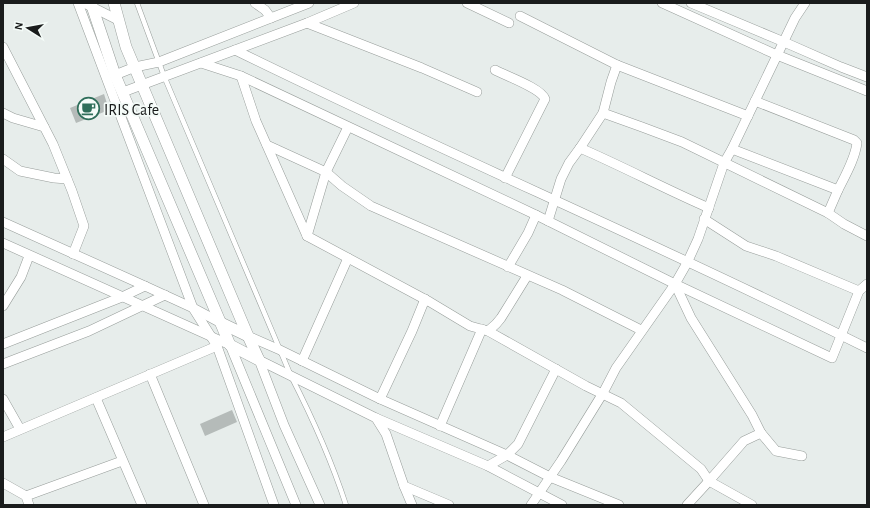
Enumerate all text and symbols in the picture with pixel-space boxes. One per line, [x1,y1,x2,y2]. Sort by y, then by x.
north arrow [8,8,48,48]
text: N [13,21,25,31]
cafe icon: IRIS Cafe [76,96,102,122]
place label: IRIS Cafe [104,102,159,118]

